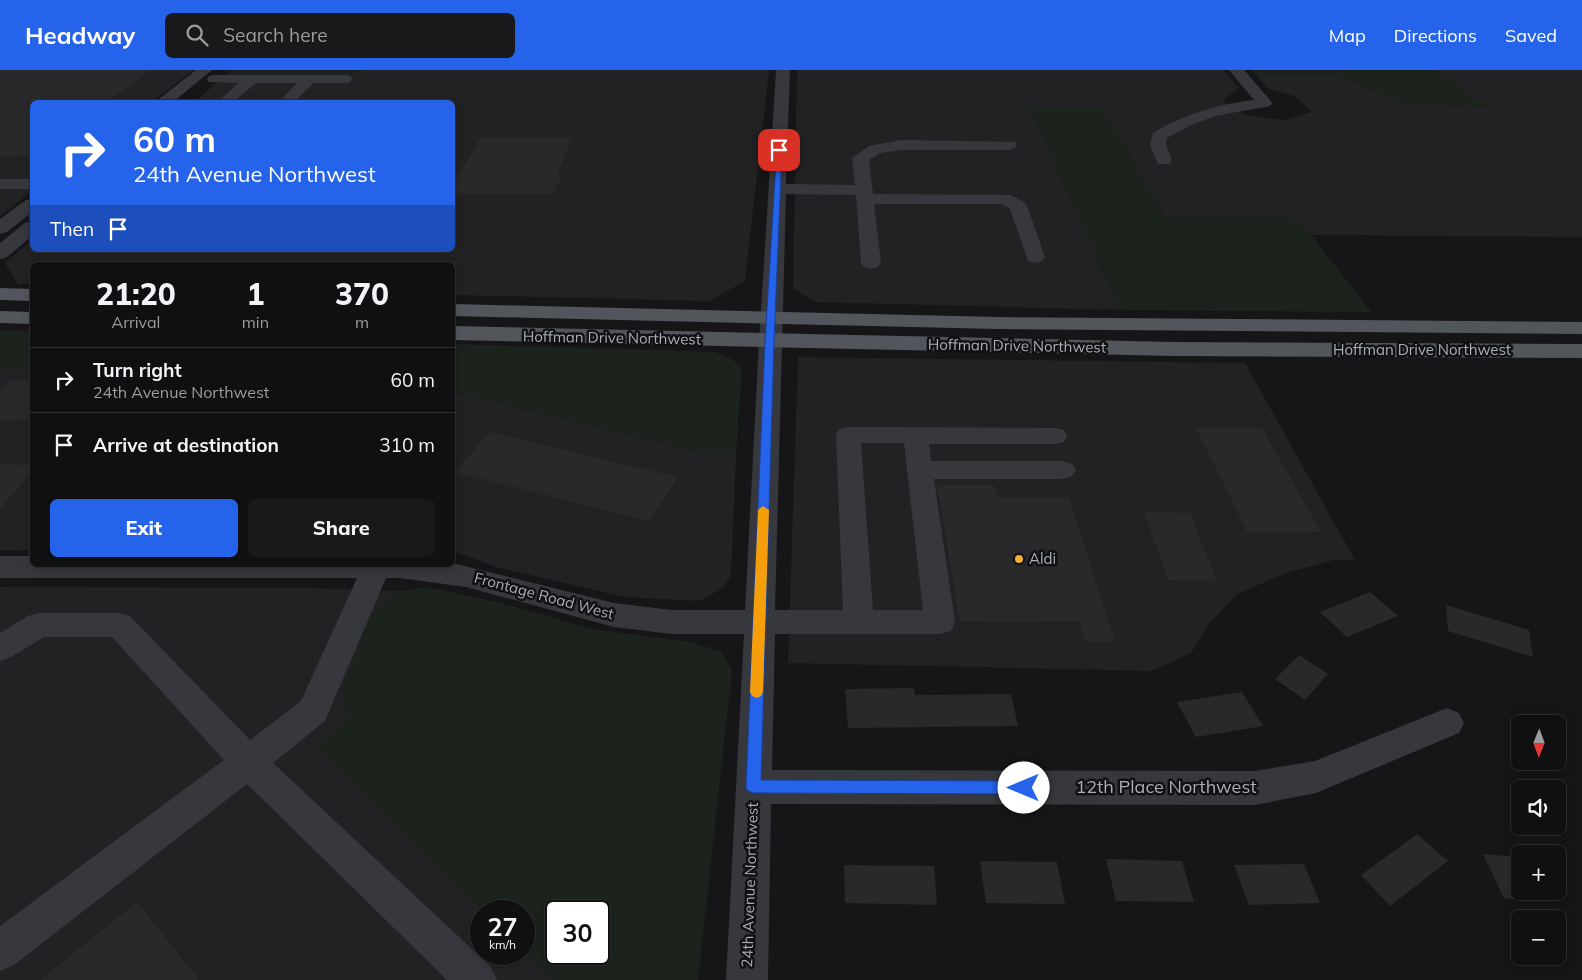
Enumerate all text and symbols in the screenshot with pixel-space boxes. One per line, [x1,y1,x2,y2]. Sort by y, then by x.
search box [165,13,515,58]
text: Headway [25,20,135,50]
icon: search [183,21,211,49]
text: Search here [223,23,328,47]
text: Map [1329,24,1366,47]
text: Directions [1394,24,1477,47]
text: Saved [1505,24,1557,47]
text: 60 m [133,117,216,161]
icon: right [50,120,115,185]
pin [758,129,800,171]
icon: arrive [765,136,793,164]
text: 24th Avenue Northwest [133,160,376,188]
icon: arrive [104,215,132,243]
text: Then [50,217,94,241]
text: 21:20 [96,275,176,313]
text: 1 [246,275,264,313]
text: 370 [335,275,389,313]
text: Arrival [111,312,160,332]
text: min [242,312,269,332]
text: m [355,312,369,332]
street label: Hoffman Drive Northwest [523,326,701,349]
street label: Hoffman Drive Northwest [928,334,1106,357]
street label: Hoffman Drive Northwest [1333,340,1511,359]
text: Turn right [93,358,182,382]
icon: right [50,366,78,394]
text: 60 m [391,368,435,392]
text: 24th Avenue Northwest [93,382,269,402]
icon: arrive [50,431,78,459]
text: Arrive at destination [93,433,279,457]
text: 310 m [379,433,435,457]
button: Exit [50,499,238,557]
button: Share [248,499,435,557]
place label: Aldi [1029,549,1056,568]
marker: Aldi [1013,553,1025,565]
street label: Frontage Road West [472,568,616,623]
north arrow [1511,715,1566,770]
map controls [1511,715,1566,965]
position arrow [997,761,1049,813]
street label: 12th Place Northwest [1075,775,1257,798]
button: sound [1511,780,1566,835]
street label: 24th Avenue Northwest [737,802,762,968]
button: + [1511,845,1566,900]
speed limit sign: 30 [545,900,610,965]
button: − [1511,910,1566,965]
text: 27 [487,911,518,942]
text: km/h [489,937,516,952]

